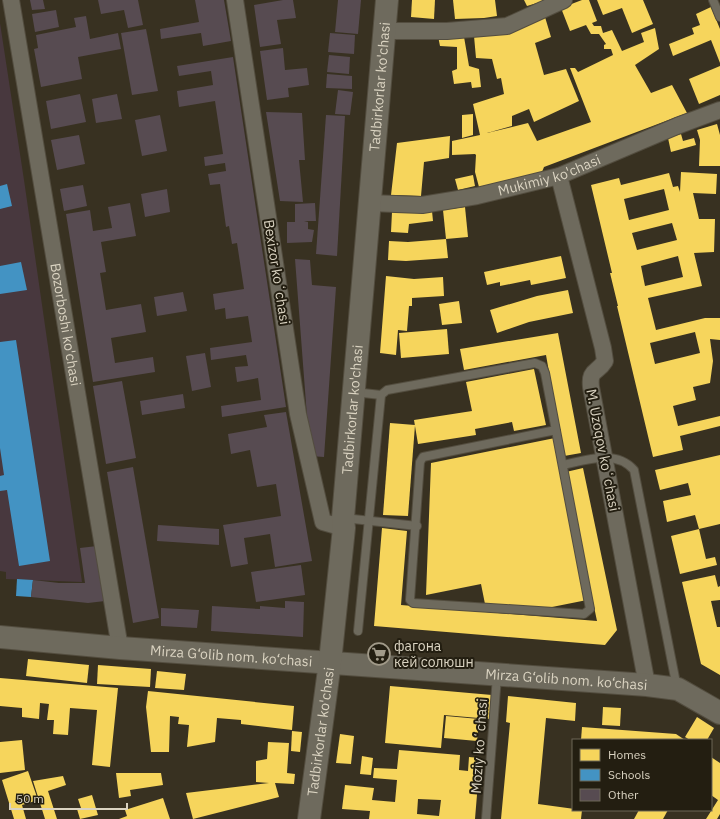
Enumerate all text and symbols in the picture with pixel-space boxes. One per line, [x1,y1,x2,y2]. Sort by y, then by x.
street label: Tadbirkorlar ko'chasi [365,21,394,152]
street label: Mukimiy ko'chasi [496,150,603,200]
street label: Bexizor koʻchasi [260,218,294,326]
street label: Bozorboshi ko'chasi [46,262,85,387]
street label: Tadbirkorlar ko'chasi [338,344,367,475]
street label: M. Uzoqov koʻchasi [582,387,624,513]
place label: фагона кей солюшн [394,637,474,671]
street label: Mirza G‘olib nom. ko‘chasi [150,641,313,670]
supermarket icon: фагона кей солюшн [366,641,392,667]
street label: Mirza G‘olib nom. ko‘chasi [485,665,648,694]
street label: Tadbirkorlar ko'chasi [303,666,338,797]
street label: Moziy koʻchasi [467,698,491,794]
legend [572,739,712,811]
text: Homes [608,747,646,762]
text: Schools [608,767,651,782]
scale bar [10,785,127,811]
text: Other [608,787,639,802]
text: 50 m [16,791,44,806]

